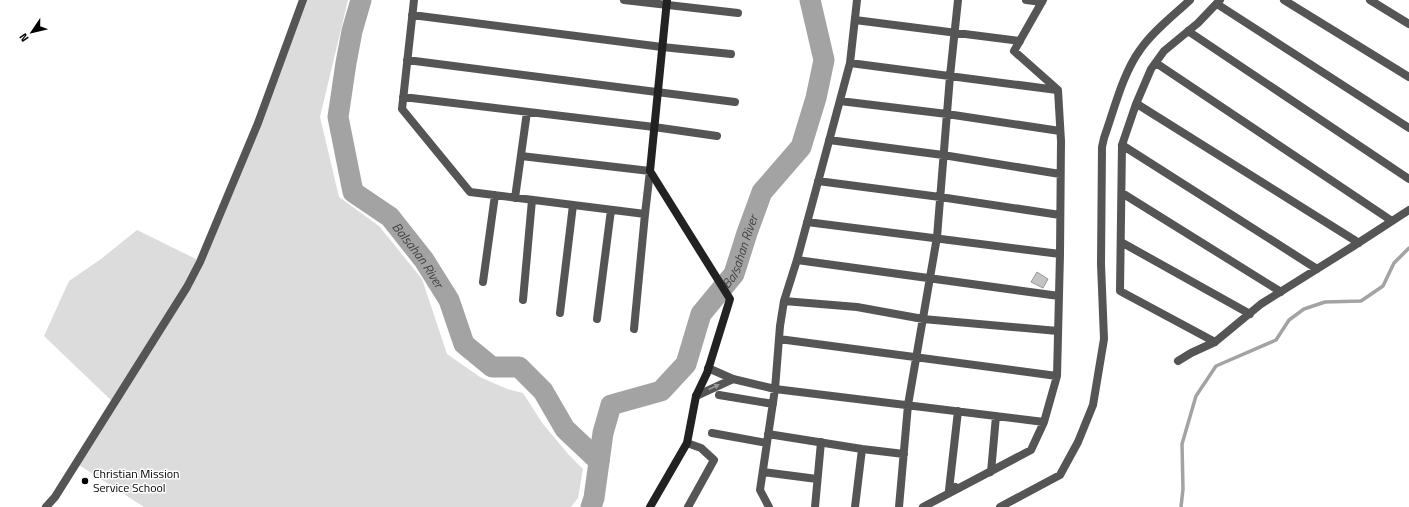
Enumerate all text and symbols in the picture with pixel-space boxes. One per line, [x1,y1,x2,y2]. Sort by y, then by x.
north arrow [12,12,52,52]
text: N [15,30,33,45]
water label: Balsahan River [716,210,763,292]
water label: Balsahan River [388,218,450,293]
one-way arrow [709,384,721,390]
place label: Christian Mission Service School [93,464,180,497]
marker: Christian Mission Service School [80,476,90,486]

